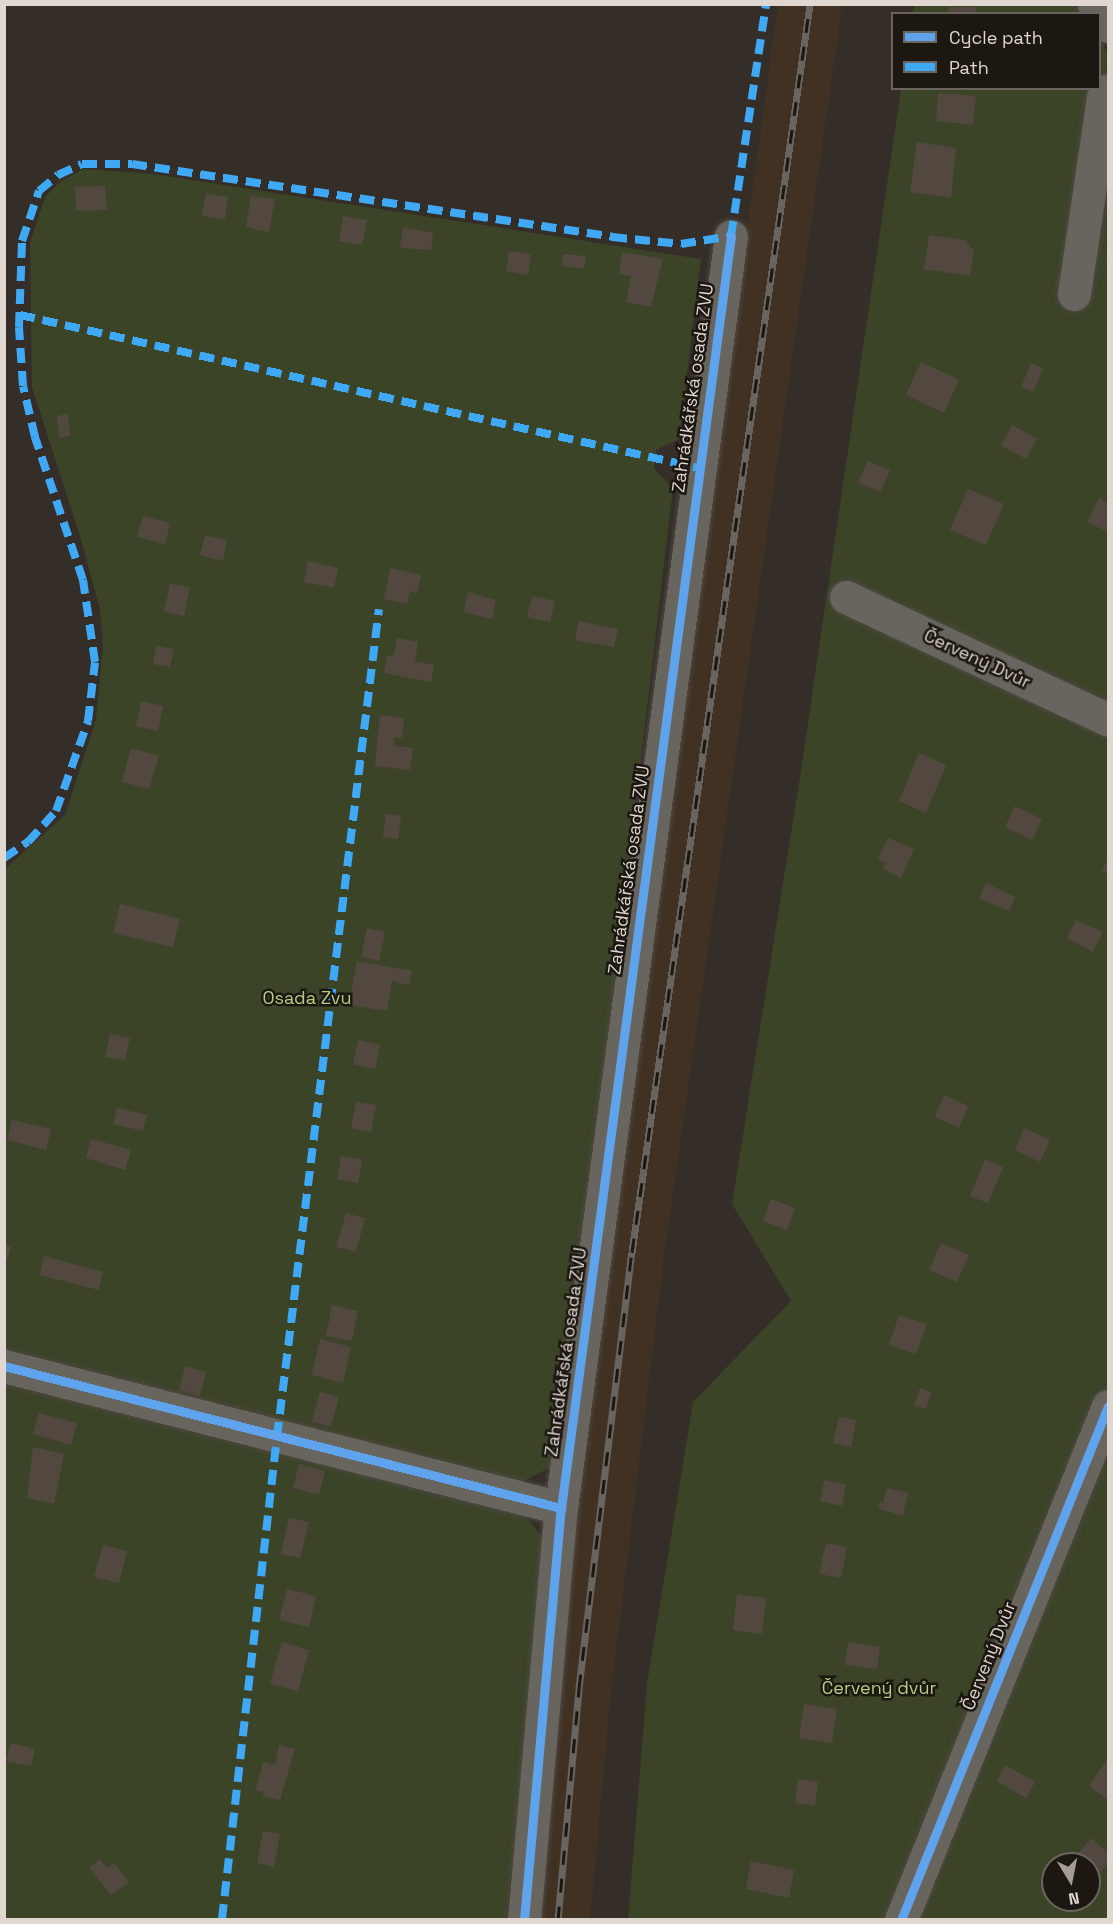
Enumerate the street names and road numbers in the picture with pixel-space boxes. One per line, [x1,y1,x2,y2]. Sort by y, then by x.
street label: Zahrádkářská osada ZVU [668,282,718,494]
street label: Červený Dvůr [920,625,1034,693]
street label: Zahrádkářská osada ZVU [604,764,654,976]
street label: Zahrádkářská osada ZVU [541,1246,591,1458]
street label: Červený Dvůr [957,1599,1021,1713]

